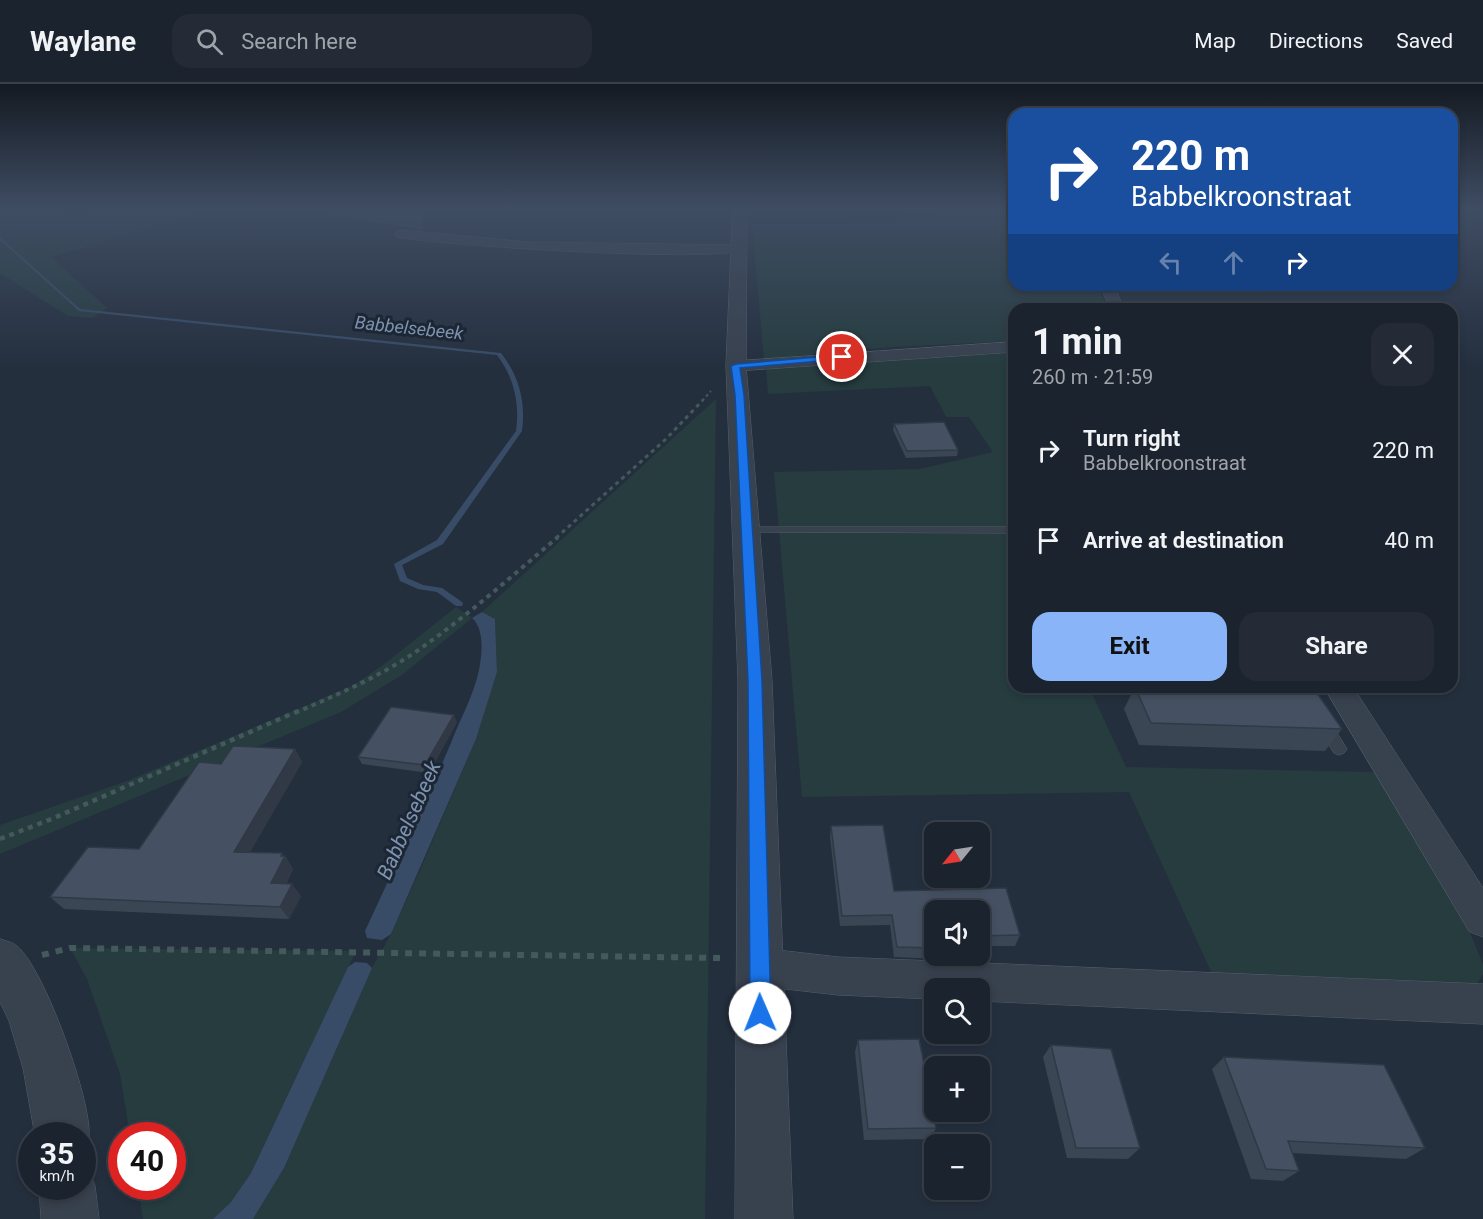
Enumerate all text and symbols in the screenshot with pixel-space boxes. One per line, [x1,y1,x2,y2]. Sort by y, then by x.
search box [172,14,592,68]
text: Waylane [30,25,136,58]
icon: search [193,25,226,58]
text: Search here [241,29,357,54]
text: Map [1194,29,1236,53]
text: Directions [1269,29,1363,53]
text: Saved [1396,29,1453,53]
text: 220 m [1131,131,1250,180]
icon: right [1032,132,1110,210]
text: Babbelkroonstraat [1131,181,1352,213]
icon: left [1154,246,1187,279]
icon: ahead [1217,246,1250,279]
icon: right [1280,246,1313,279]
water label: Babbelsebeek [354,311,465,344]
text: 1 min [1032,321,1123,363]
button: close [1371,323,1434,386]
pin [816,331,867,382]
icon: arrive [825,340,858,373]
text: 260 m · 21:59 [1032,365,1153,389]
text: Turn right [1083,426,1180,451]
icon: right [1032,434,1065,467]
text: 220 m [1372,438,1434,463]
text: Babbelkroonstraat [1083,451,1246,475]
icon: arrive [1032,524,1065,557]
text: Arrive at destination [1083,528,1284,553]
text: 40 m [1385,528,1434,553]
button: Exit [1032,612,1227,681]
button: Share [1239,612,1434,681]
water label: Babbelsebeek [372,756,446,883]
north arrow [924,822,990,888]
map controls [924,822,990,1200]
button: sound [924,900,990,966]
button: search [924,978,990,1044]
position arrow [728,981,792,1045]
button: + [924,1056,990,1122]
speed limit sign: 40 [108,1122,186,1200]
button: − [924,1134,990,1200]
text: 35 [40,1136,74,1171]
text: km/h [39,1167,75,1185]

